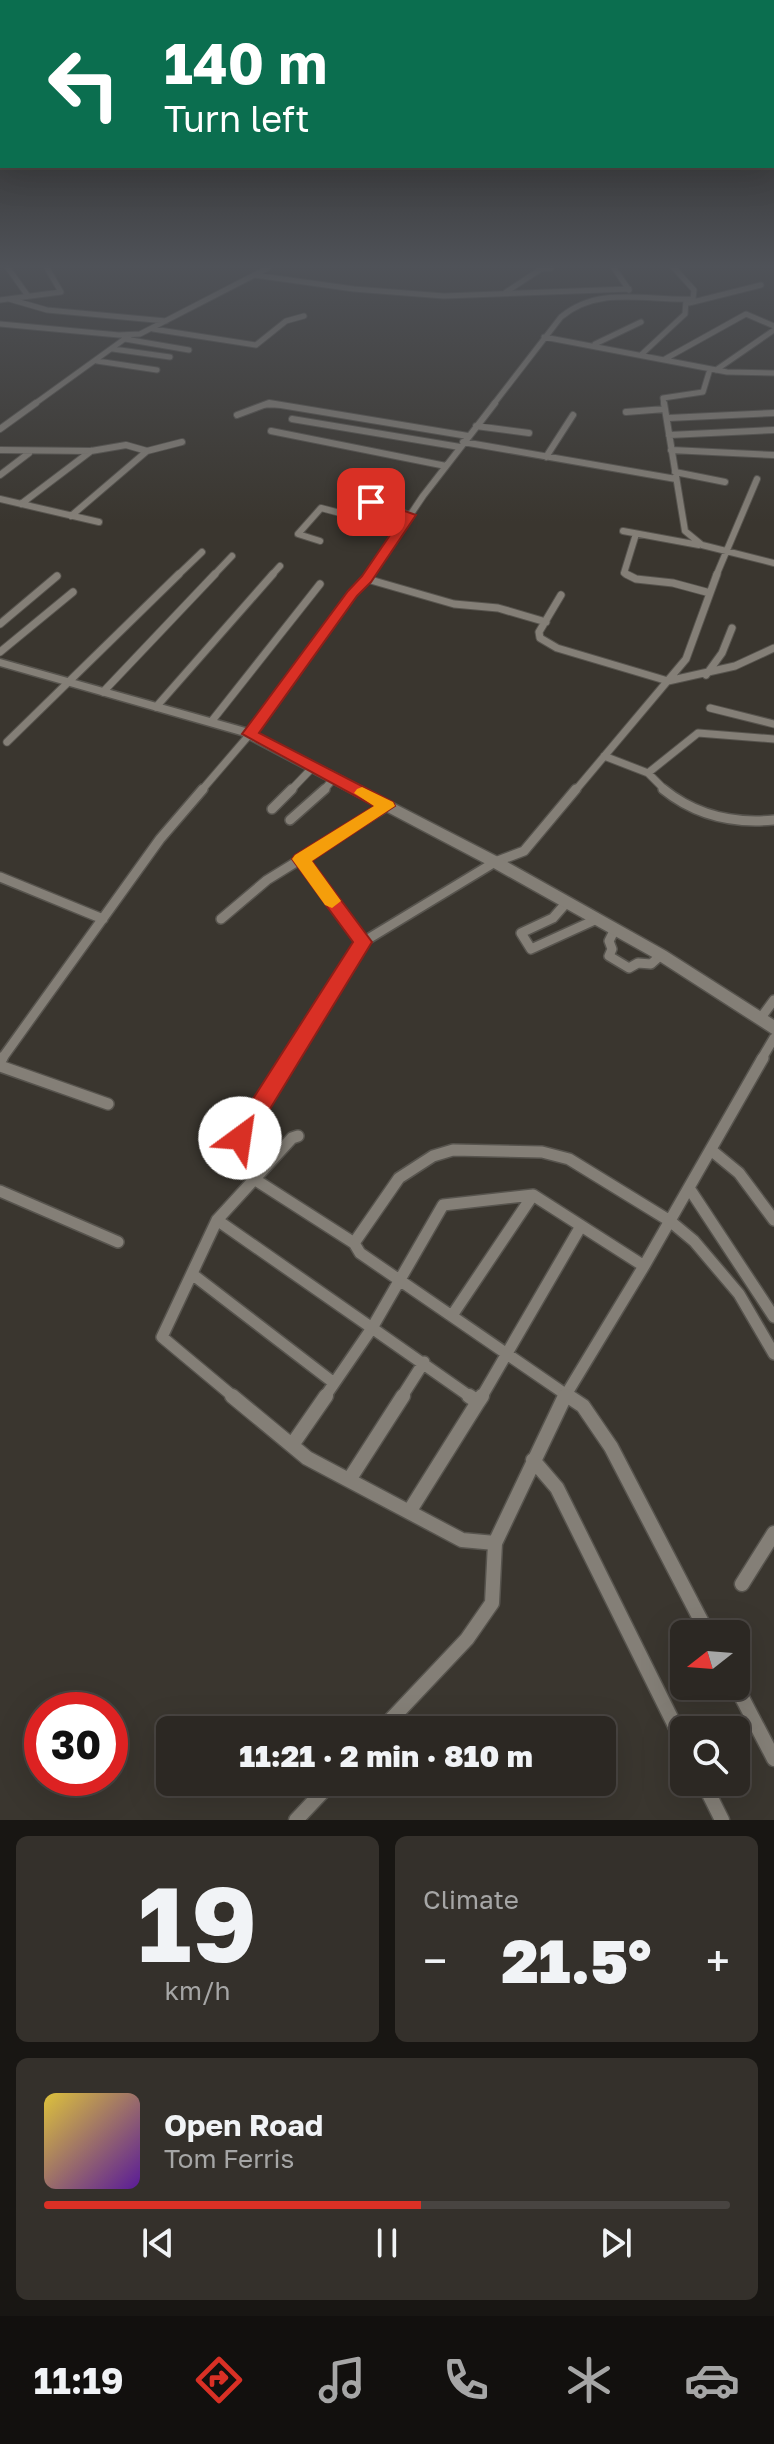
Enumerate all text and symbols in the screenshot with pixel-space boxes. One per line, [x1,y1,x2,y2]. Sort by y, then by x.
text: 140 m [164,29,327,96]
icon: left [32,32,136,136]
text: Turn left [164,97,310,140]
pin [337,468,405,536]
icon: arrive [349,480,393,524]
position arrow [198,1096,282,1180]
north arrow [670,1620,750,1700]
map controls [670,1620,750,1796]
speed limit sign: 30 [24,1692,128,1796]
button: search [670,1716,750,1796]
text: 11:21 · 2 min · 810 m [239,1738,533,1774]
text: 19 [138,1860,257,1985]
text: Climate [423,1884,519,1915]
text: 21.5° [502,1924,651,1996]
text: − [423,1934,447,1987]
text: + [706,1934,730,1987]
text: km/h [164,1975,231,2006]
text: Open Road [164,2107,323,2143]
text: Tom Ferris [164,2143,294,2174]
icon: previous [136,2221,180,2265]
icon: pause [365,2221,409,2265]
icon: next [594,2221,638,2265]
icon: directions [191,2352,247,2408]
icon: music [314,2352,370,2408]
icon: phone [438,2352,494,2408]
icon: climate [561,2352,617,2408]
icon: car [684,2352,740,2408]
text: 11:19 [34,2359,124,2402]

